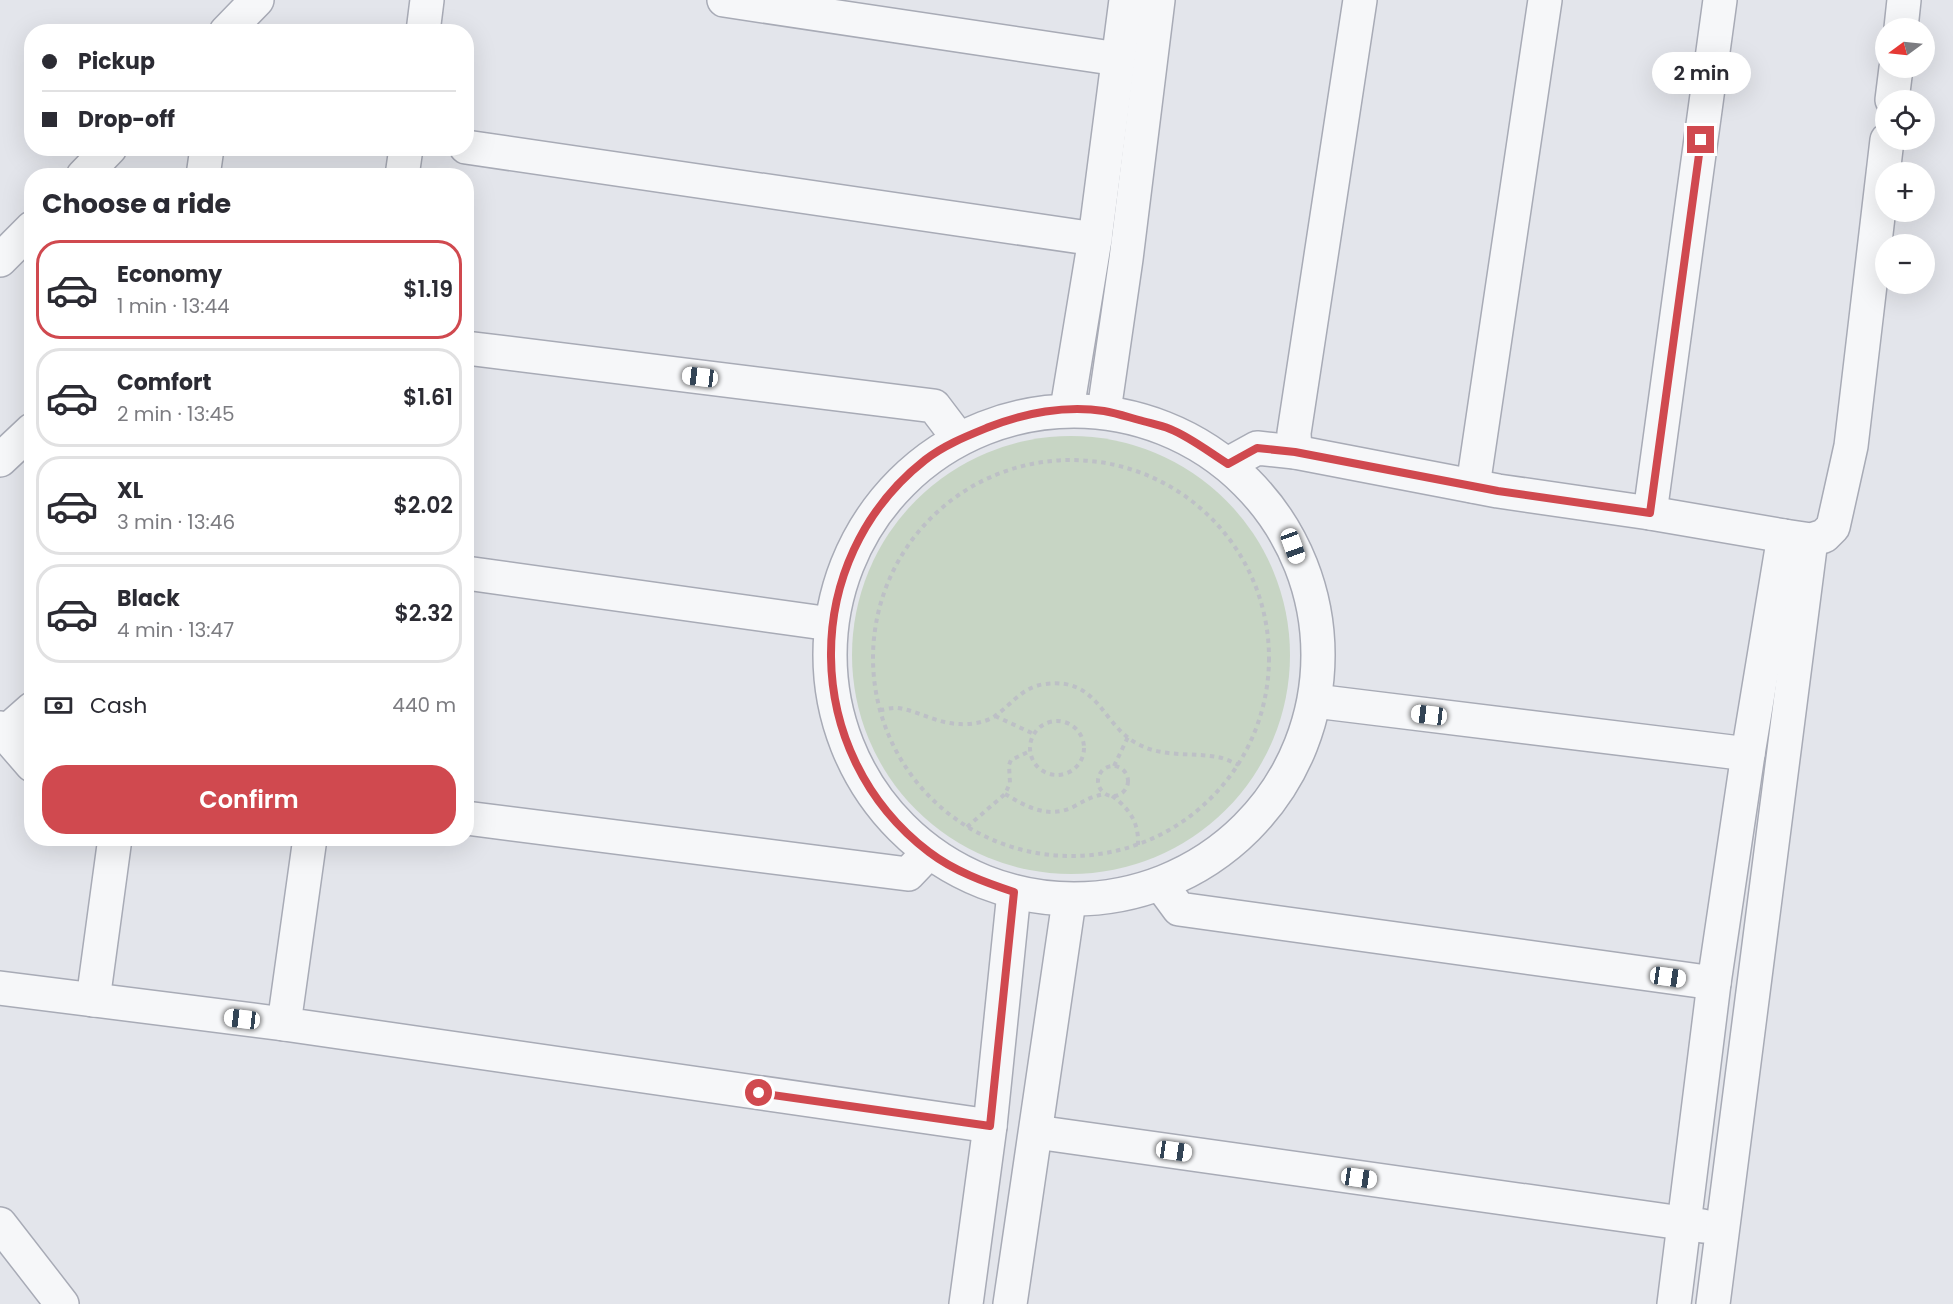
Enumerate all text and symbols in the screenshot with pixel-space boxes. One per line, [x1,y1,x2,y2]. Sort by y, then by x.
north arrow [1875,18,1935,78]
map controls [1875,18,1935,294]
text: Pickup [78,46,155,77]
callout: 2 min [1652,53,1750,95]
text: 2 min [1674,59,1729,87]
button: locate [1875,90,1935,150]
text: Drop-off [78,104,175,135]
route end [1687,126,1714,153]
button: + [1875,162,1935,222]
text: Choose a ride [42,185,231,222]
button: − [1875,234,1935,294]
text: Economy [117,259,222,290]
icon: car [45,263,99,317]
text: $1.19 [403,274,453,305]
text: 1 min · 13:44 [117,292,230,320]
car [681,366,719,388]
text: Comfort [117,367,211,398]
icon: car [45,371,99,425]
text: $1.61 [403,382,453,413]
text: 2 min · 13:45 [117,400,235,428]
text: XL [117,475,143,506]
icon: car [45,479,99,533]
text: $2.02 [393,490,453,521]
text: 3 min · 13:46 [117,508,235,536]
car [1278,526,1308,566]
text: Black [117,583,180,614]
icon: car [45,587,99,641]
text: $2.32 [394,598,453,629]
text: 4 min · 13:47 [117,616,234,644]
icon: cash [42,689,75,722]
text: Cash [90,690,147,721]
text: 440 m [392,691,456,719]
car [1410,704,1448,726]
button: Confirm [42,765,456,834]
car [1649,966,1687,988]
car [223,1008,261,1030]
route start [745,1079,772,1106]
car [1155,1140,1193,1162]
car [1340,1167,1378,1189]

